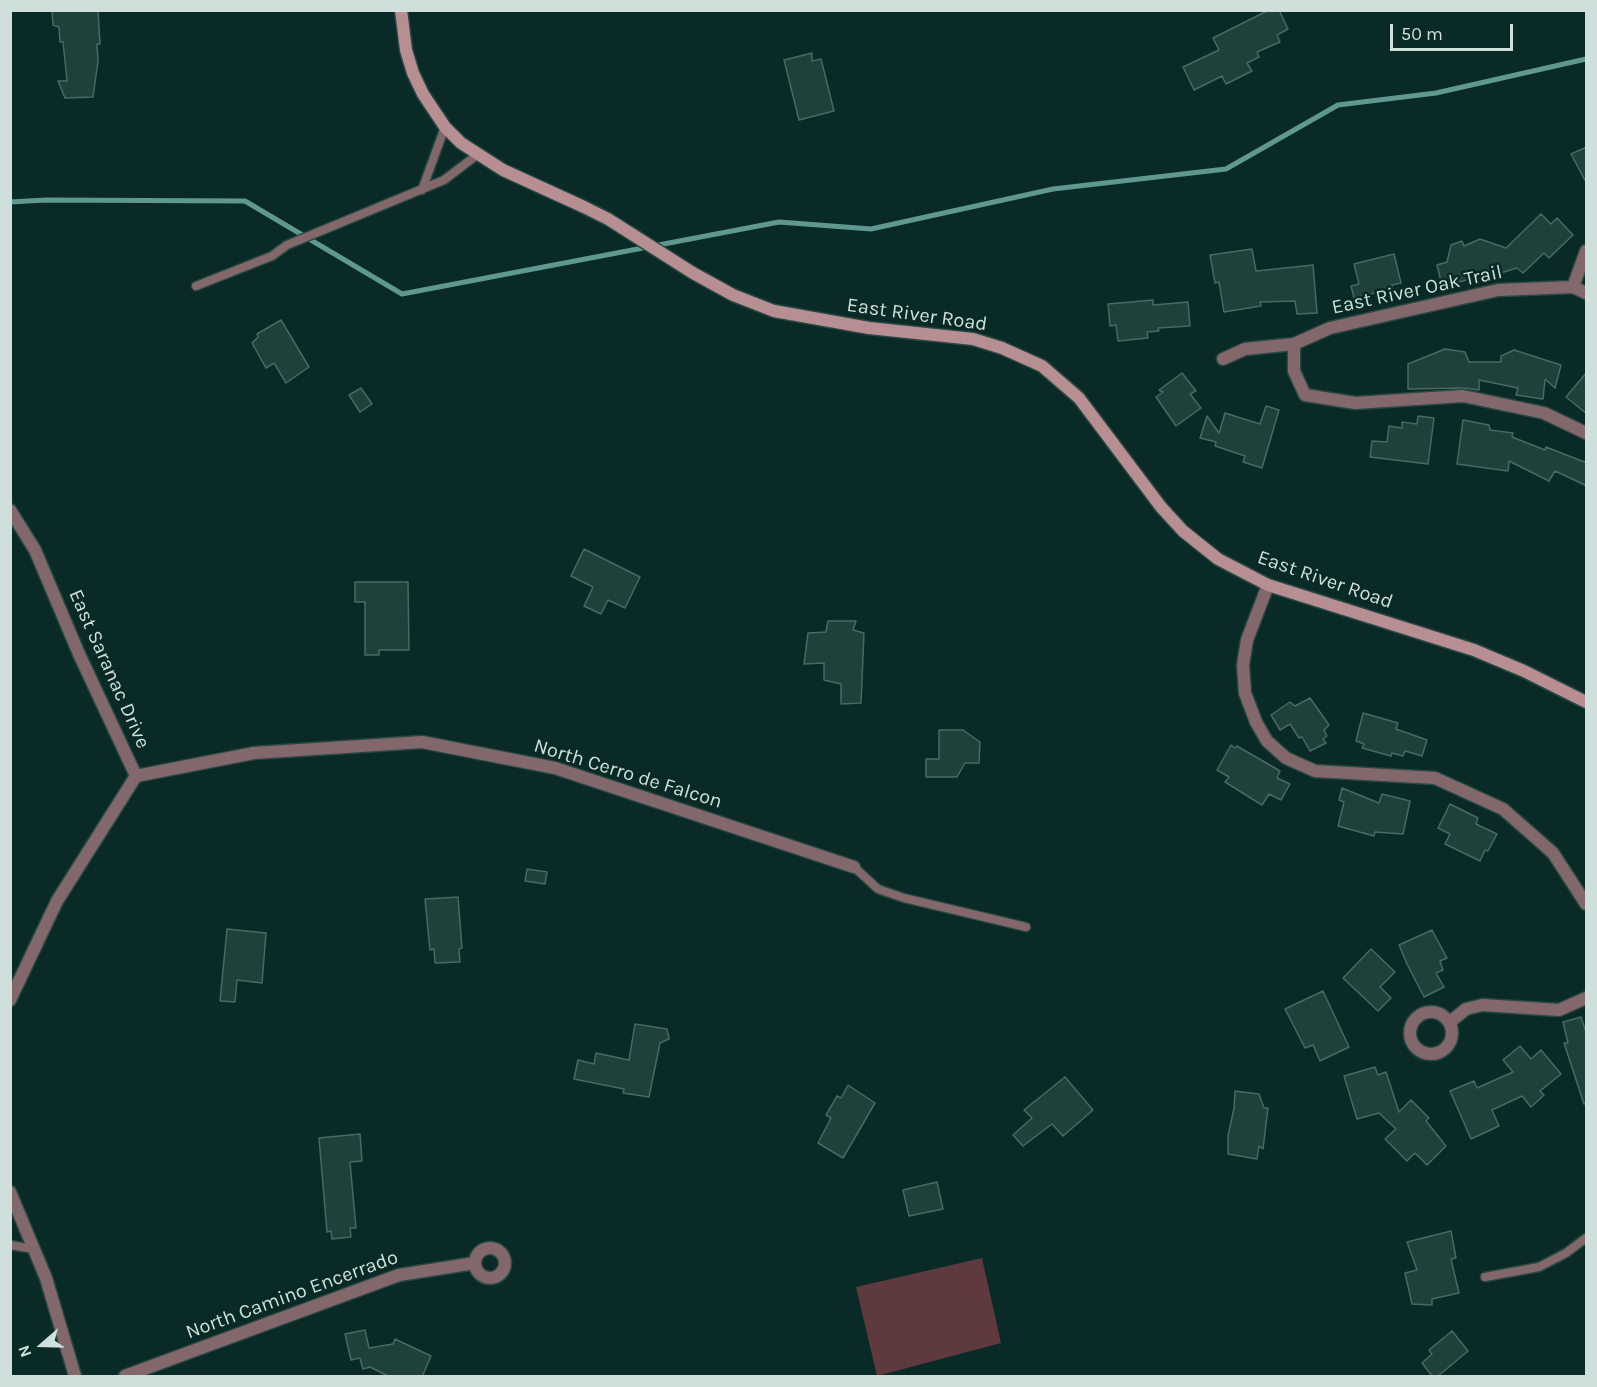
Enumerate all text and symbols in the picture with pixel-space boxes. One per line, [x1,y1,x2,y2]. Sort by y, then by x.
scale bar [1393,12,1516,50]
text: 50 m [1401,23,1443,45]
street label: East River Oak Trail [1329,260,1505,320]
street label: East River Road [845,293,989,337]
street label: East River Road [1254,546,1396,614]
street label: East Saranac Drive [63,586,155,752]
street label: North Cerro de Falcon [531,734,725,814]
street label: North Camino Encerrado [183,1245,401,1345]
north arrow [12,1315,72,1375]
text: N [14,1343,36,1360]

